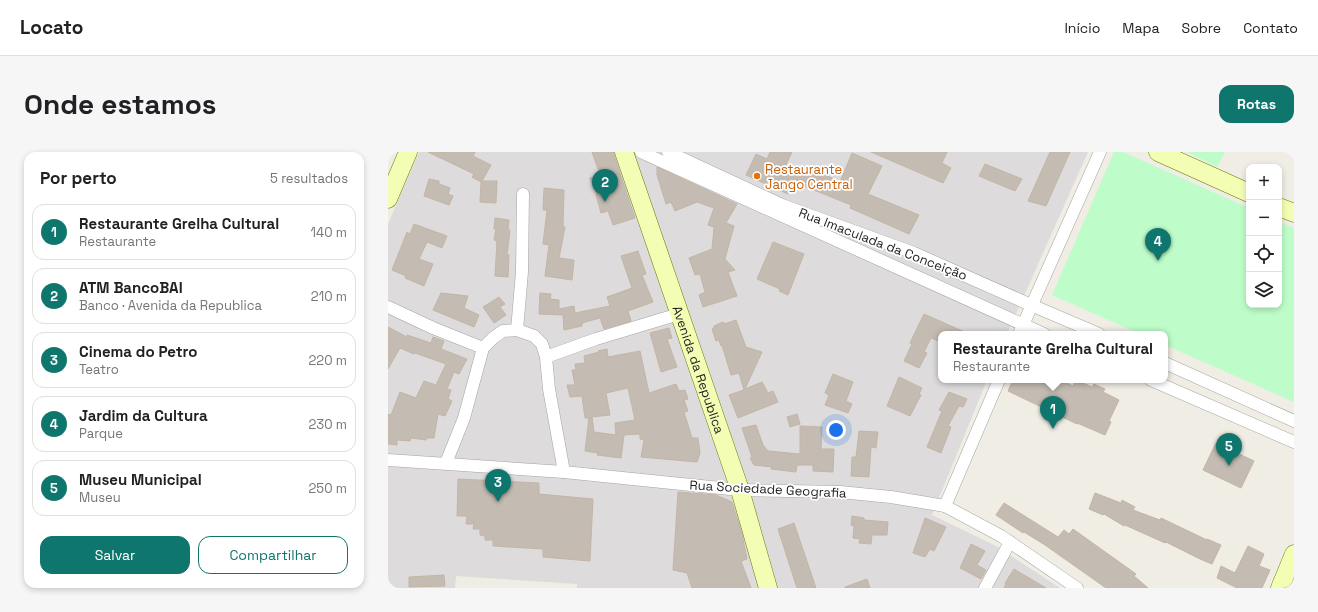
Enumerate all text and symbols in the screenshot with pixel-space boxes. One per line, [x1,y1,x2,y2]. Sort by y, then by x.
text: Locato [20,15,83,40]
text: Início [1064,19,1100,37]
text: Mapa [1122,19,1160,37]
text: Sobre [1182,19,1221,37]
text: Contato [1243,19,1298,37]
button: Rotas [1219,85,1294,123]
text: Onde estamos [24,86,217,122]
place label: Restaurante Jango Central [765,161,853,193]
map controls [1246,164,1282,308]
button: + [1246,164,1282,200]
text: Por perto [40,167,117,189]
pin: 2 [592,169,618,202]
text: 5 resultados [270,170,348,187]
marker: Restaurante Jango Central [752,171,762,181]
button: − [1246,200,1282,236]
street label: Rua Imaculada da Conceição [796,204,970,284]
text: Restaurante Grelha Cultural [79,214,279,233]
text: 1 [51,224,57,241]
text: 140 m [311,224,347,241]
pin: 4 [1145,228,1171,261]
text: Restaurante [79,233,156,250]
button: locate [1246,236,1282,272]
button: layers [1246,272,1282,308]
text: ATM BancoBAI [79,278,183,297]
text: 2 [50,288,58,305]
text: 210 m [311,288,347,305]
text: Banco · Avenida da Republica [79,297,262,314]
street label: Avenida da Republica [669,303,729,436]
popup [938,331,1168,383]
text: Restaurante Grelha Cultural [953,339,1153,358]
text: Cinema do Petro [79,342,197,361]
text: 3 [50,352,58,369]
text: 220 m [308,352,347,369]
text: Restaurante [953,358,1030,375]
text: Teatro [79,361,119,378]
pin: 1 [1040,396,1066,429]
text: Jardim da Cultura [79,406,208,425]
text: 4 [50,416,58,433]
text: 230 m [309,416,347,433]
your location [826,420,846,440]
text: Parque [79,425,123,442]
pin: 5 [1216,433,1242,466]
pin: 3 [485,469,511,502]
text: Museu Municipal [79,470,202,489]
street label: Rua Sociedade Geografia [689,476,847,502]
text: 5 [50,480,58,497]
text: 250 m [309,480,347,497]
text: Museu [79,489,121,506]
button: Salvar [40,536,190,574]
button: Compartilhar [198,536,348,574]

